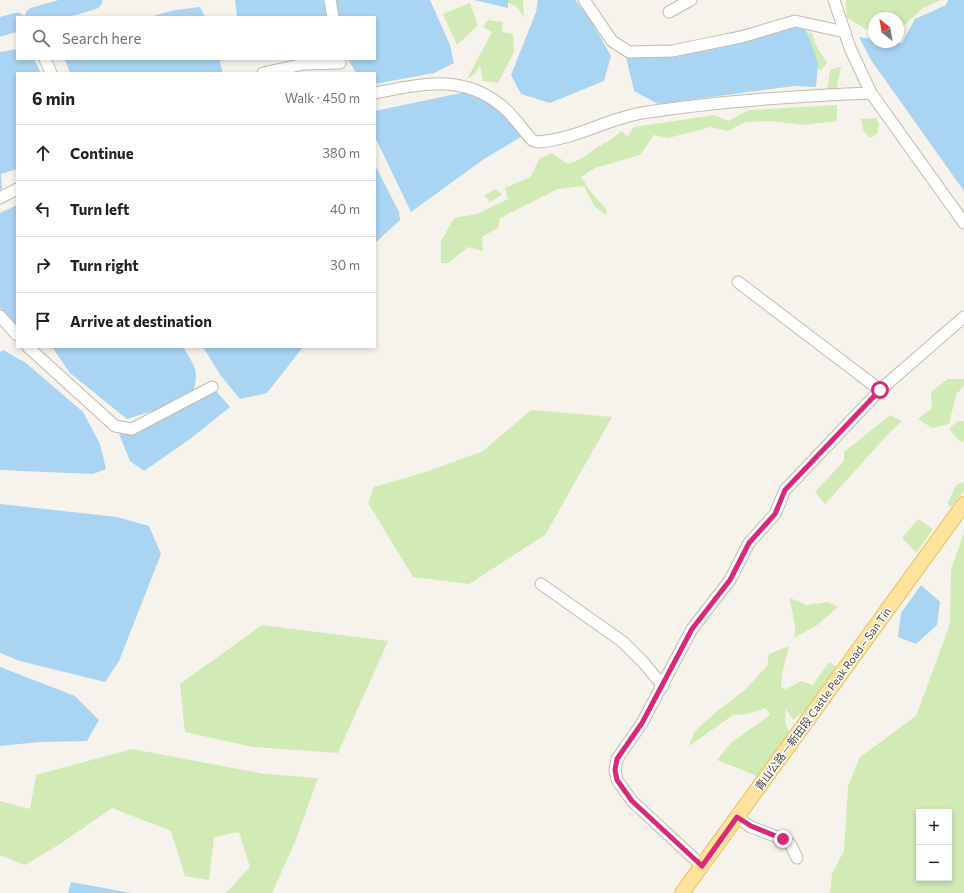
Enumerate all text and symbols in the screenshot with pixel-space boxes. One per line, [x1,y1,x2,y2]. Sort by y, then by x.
north arrow [868,12,904,48]
search box [16,16,376,60]
icon: search [30,27,52,49]
text: Search here [62,29,141,47]
text: 6 min [32,88,75,109]
text: Walk · 450 m [285,90,360,106]
icon: ahead [32,142,54,164]
text: Continue [70,144,134,162]
text: 380 m [322,145,360,161]
icon: left [32,198,54,220]
text: Turn left [70,200,129,218]
text: 40 m [330,201,360,217]
icon: right [32,254,54,276]
text: Turn right [70,256,139,274]
text: 30 m [330,257,360,273]
icon: arrive [32,310,54,332]
text: Arrive at destination [70,312,212,330]
route start [871,381,889,399]
street label: 青山公路－新田段 Castle Peak Road – San Tin [752,605,893,793]
map controls [916,809,952,881]
button: + [916,809,952,845]
route end [774,830,792,848]
button: − [916,845,952,881]

